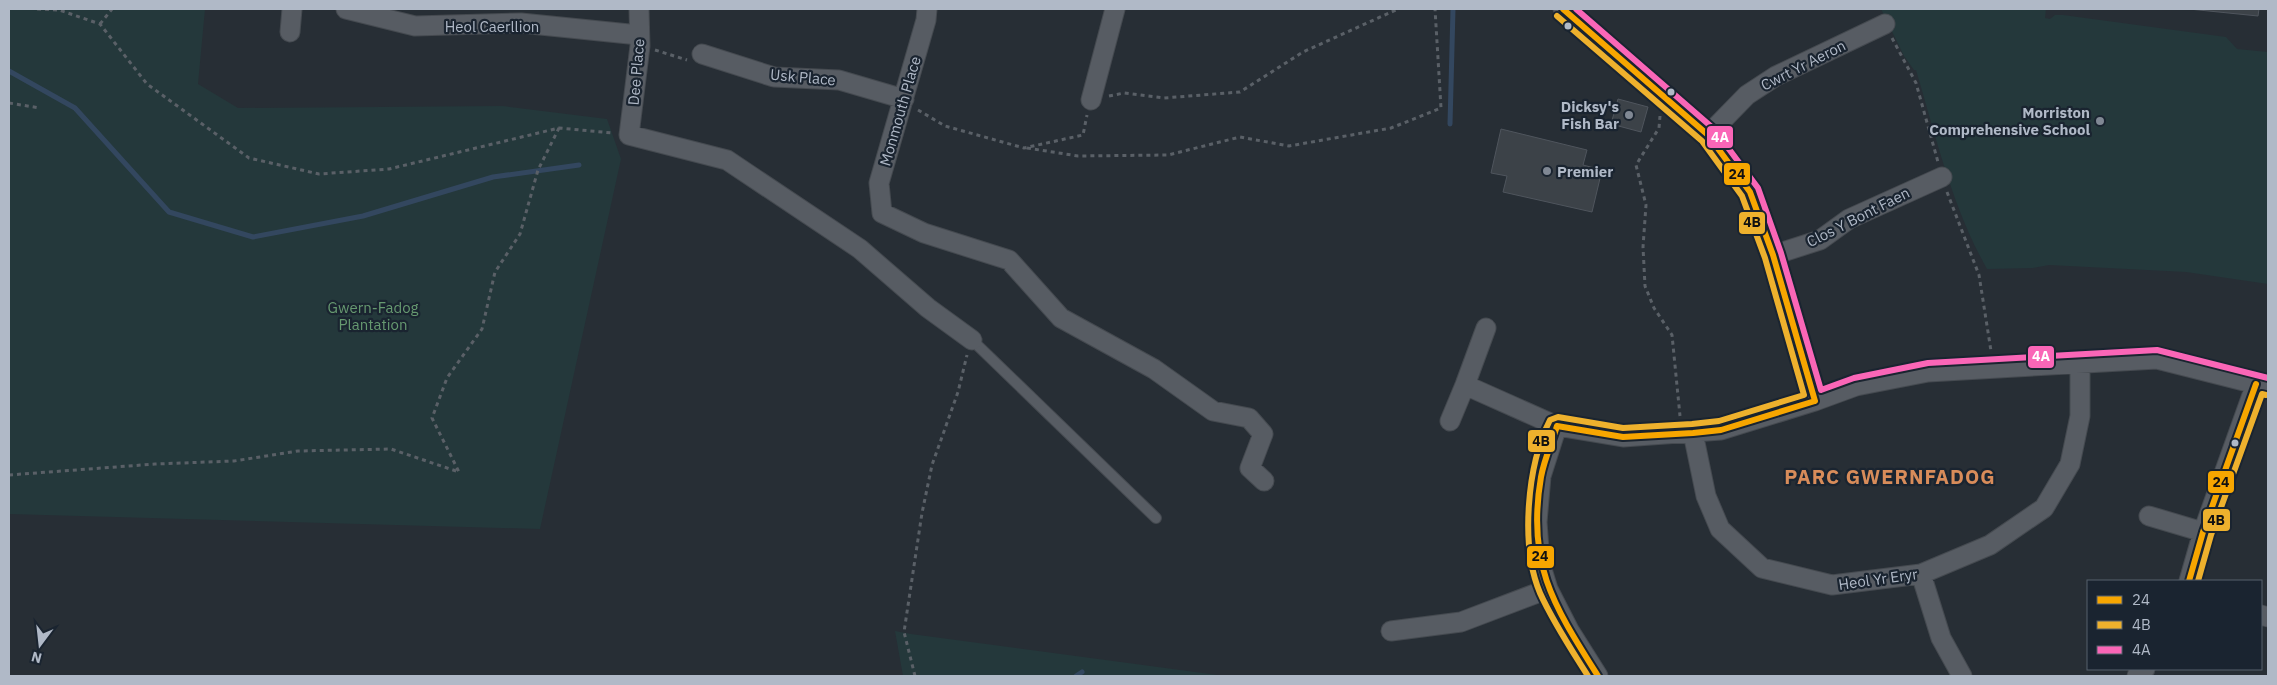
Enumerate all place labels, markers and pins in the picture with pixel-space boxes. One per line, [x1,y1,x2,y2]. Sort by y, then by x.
unlabelled marker [1563,21,1573,31]
unlabelled marker [1666,87,1676,97]
place label: Dicksy's Fish Bar [1561,97,1619,133]
place label: Morriston Comprehensive School [1929,103,2090,139]
marker: Dicksy's Fish Bar [1623,109,1635,121]
marker: Morriston Comprehensive School [2094,115,2106,127]
place label: Premier [1557,162,1613,181]
marker: Premier [1541,165,1553,177]
unlabelled marker [2230,438,2240,448]

